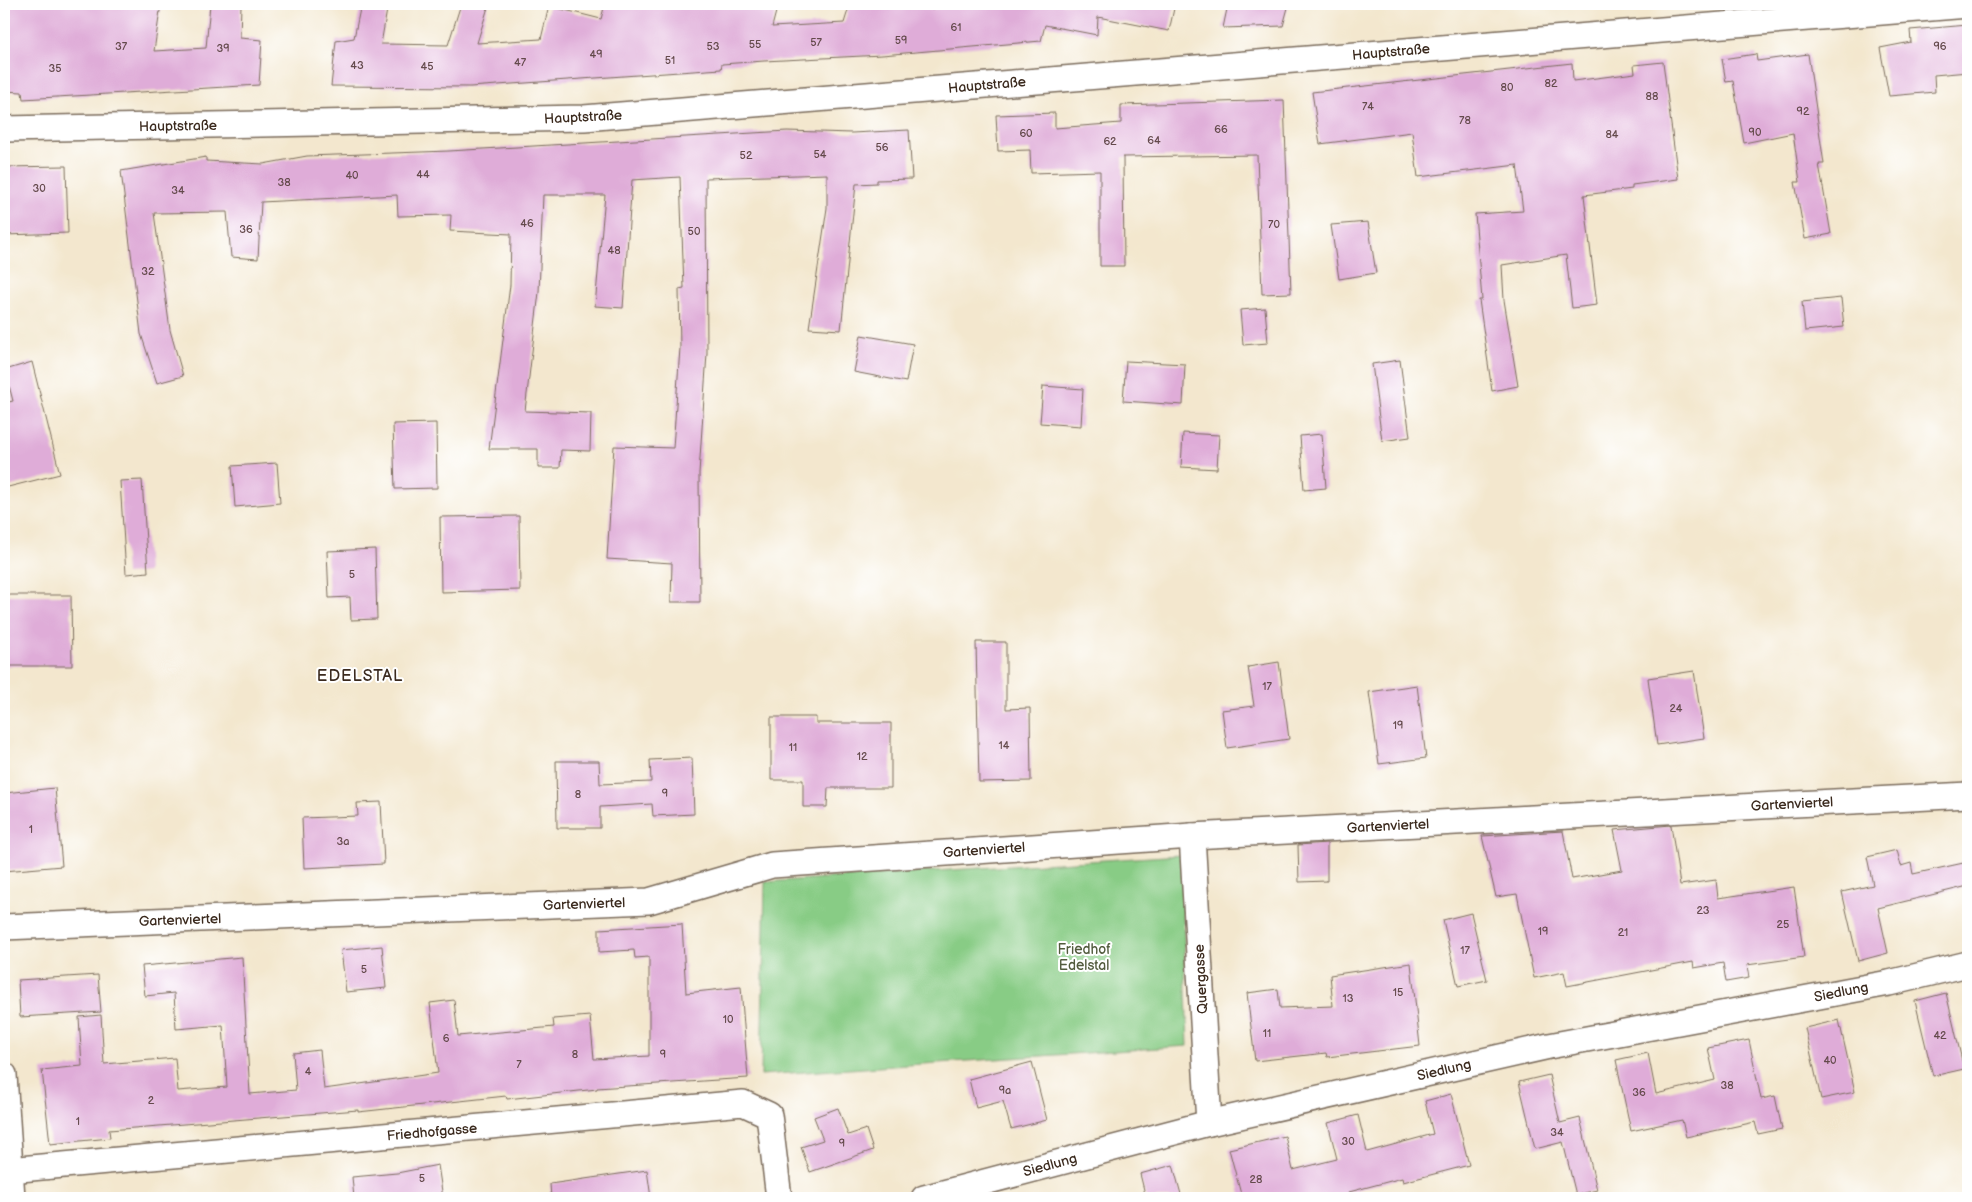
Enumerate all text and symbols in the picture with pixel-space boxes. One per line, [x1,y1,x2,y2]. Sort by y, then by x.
house number: 61 [951,21,961,34]
house number: 59 [895,34,907,47]
house number: 57 [810,36,822,49]
house number: 55 [749,38,761,51]
house number: 37 [115,40,128,53]
house number: 53 [706,40,720,53]
street label: Hauptstraße [1351,40,1431,64]
house number: 96 [1933,40,1947,53]
house number: 39 [216,42,230,55]
house number: 49 [589,48,603,61]
house number: 51 [665,54,675,67]
house number: 47 [514,56,527,69]
house number: 43 [350,59,364,72]
house number: 45 [420,60,434,73]
house number: 35 [48,62,62,75]
street label: Hauptstraße [947,73,1027,97]
house number: 82 [1545,77,1558,90]
house number: 80 [1501,81,1514,94]
house number: 88 [1646,90,1658,103]
house number: 74 [1362,100,1374,113]
house number: 92 [1797,105,1810,118]
street label: Hauptstraße [544,106,622,128]
house number: 78 [1459,114,1471,127]
street label: Hauptstraße [139,117,217,135]
house number: 66 [1214,123,1228,136]
house number: 90 [1749,126,1762,139]
house number: 60 [1019,127,1033,140]
house number: 84 [1605,128,1619,141]
house number: 64 [1147,134,1161,147]
house number: 62 [1103,135,1117,148]
house number: 56 [875,141,889,154]
house number: 54 [813,148,827,161]
house number: 52 [740,149,753,162]
house number: 44 [416,168,430,181]
house number: 40 [345,169,359,182]
house number: 38 [277,176,291,189]
house number: 30 [32,182,46,195]
house number: 34 [171,184,185,197]
house number: 46 [520,217,534,230]
house number: 70 [1268,218,1280,231]
house number: 36 [239,223,253,236]
house number: 50 [688,225,701,238]
house number: 48 [607,244,621,257]
house number: 32 [141,265,155,278]
house number: 5 [349,568,355,581]
district label: EDELSTAL [317,667,403,686]
house number: 17 [1262,680,1272,693]
house number: 24 [1669,702,1683,715]
house number: 19 [1393,719,1403,732]
house number: 14 [999,739,1010,752]
house number: 11 [789,741,797,754]
house number: 12 [857,750,868,763]
house number: 9 [662,787,668,800]
house number: 8 [575,788,581,801]
street label: Gartenviertel [1750,793,1834,815]
street label: Gartenviertel [1346,815,1430,837]
house number: 1 [29,823,33,836]
house number: 3a [337,835,350,848]
street label: Gartenviertel [942,839,1026,861]
street label: Gartenviertel [542,894,626,914]
house number: 23 [1696,904,1710,917]
street label: Gartenviertel [138,910,222,930]
house number: 25 [1777,918,1789,931]
house number: 19 [1538,925,1548,938]
house number: 21 [1618,926,1628,939]
park label: Friedhof Edelstal [1058,941,1111,974]
street label: Quergasse [1191,944,1211,1014]
house number: 17 [1460,944,1470,957]
house number: 5 [361,963,367,976]
street label: Siedlung [1812,978,1870,1006]
house number: 15 [1393,986,1403,999]
house number: 13 [1342,992,1354,1005]
house number: 10 [723,1013,734,1026]
house number: 11 [1263,1027,1271,1040]
house number: 42 [1933,1029,1947,1042]
house number: 6 [443,1032,450,1045]
house number: 8 [572,1048,578,1061]
house number: 9 [660,1048,666,1061]
house number: 40 [1823,1054,1837,1067]
street label: Siedlung [1415,1056,1473,1084]
house number: 7 [516,1058,522,1071]
house number: 4 [305,1065,312,1078]
house number: 38 [1720,1079,1734,1092]
house number: 9a [999,1084,1011,1097]
house number: 36 [1632,1086,1646,1099]
house number: 2 [148,1094,155,1107]
house number: 1 [76,1115,80,1128]
street label: Friedhofgasse [386,1120,478,1144]
house number: 34 [1550,1126,1564,1139]
house number: 30 [1341,1135,1355,1148]
house number: 9 [839,1137,845,1150]
street label: Siedlung [1021,1150,1079,1180]
house number: 5 [419,1172,425,1185]
house number: 28 [1250,1173,1262,1186]

